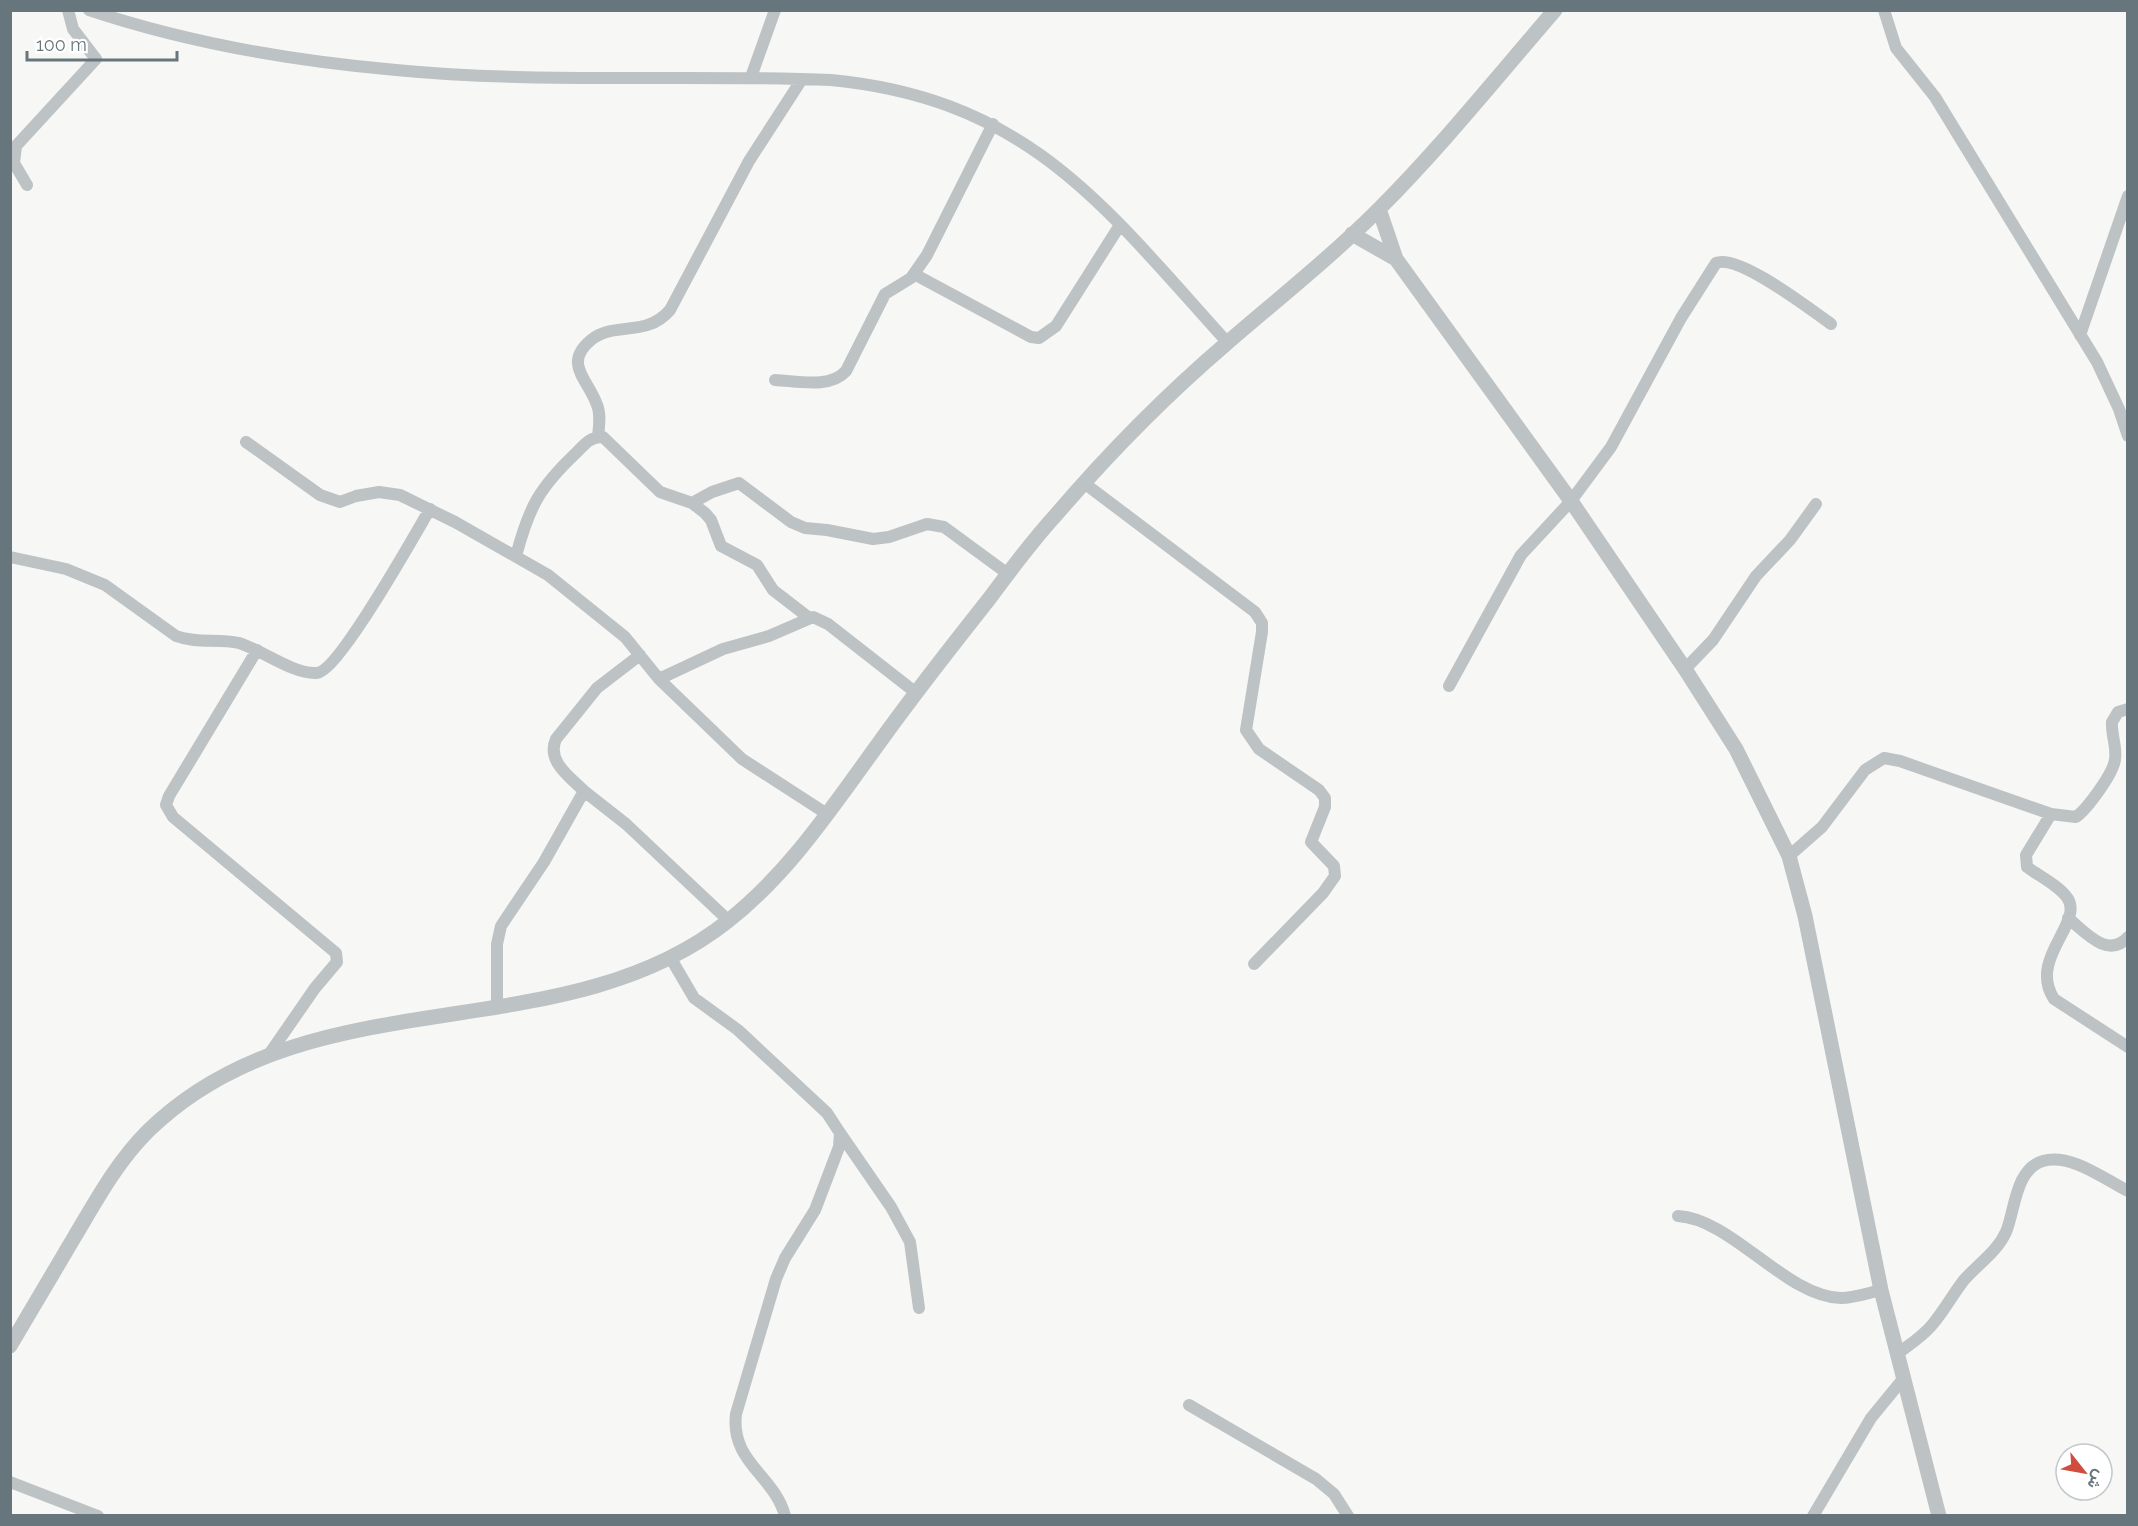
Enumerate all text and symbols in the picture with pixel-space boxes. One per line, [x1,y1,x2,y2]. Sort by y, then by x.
scale bar [27,24,177,62]
text: 100 m [36,34,87,55]
north arrow [2054,1442,2114,1502]
text: ش [2083,1466,2110,1493]

